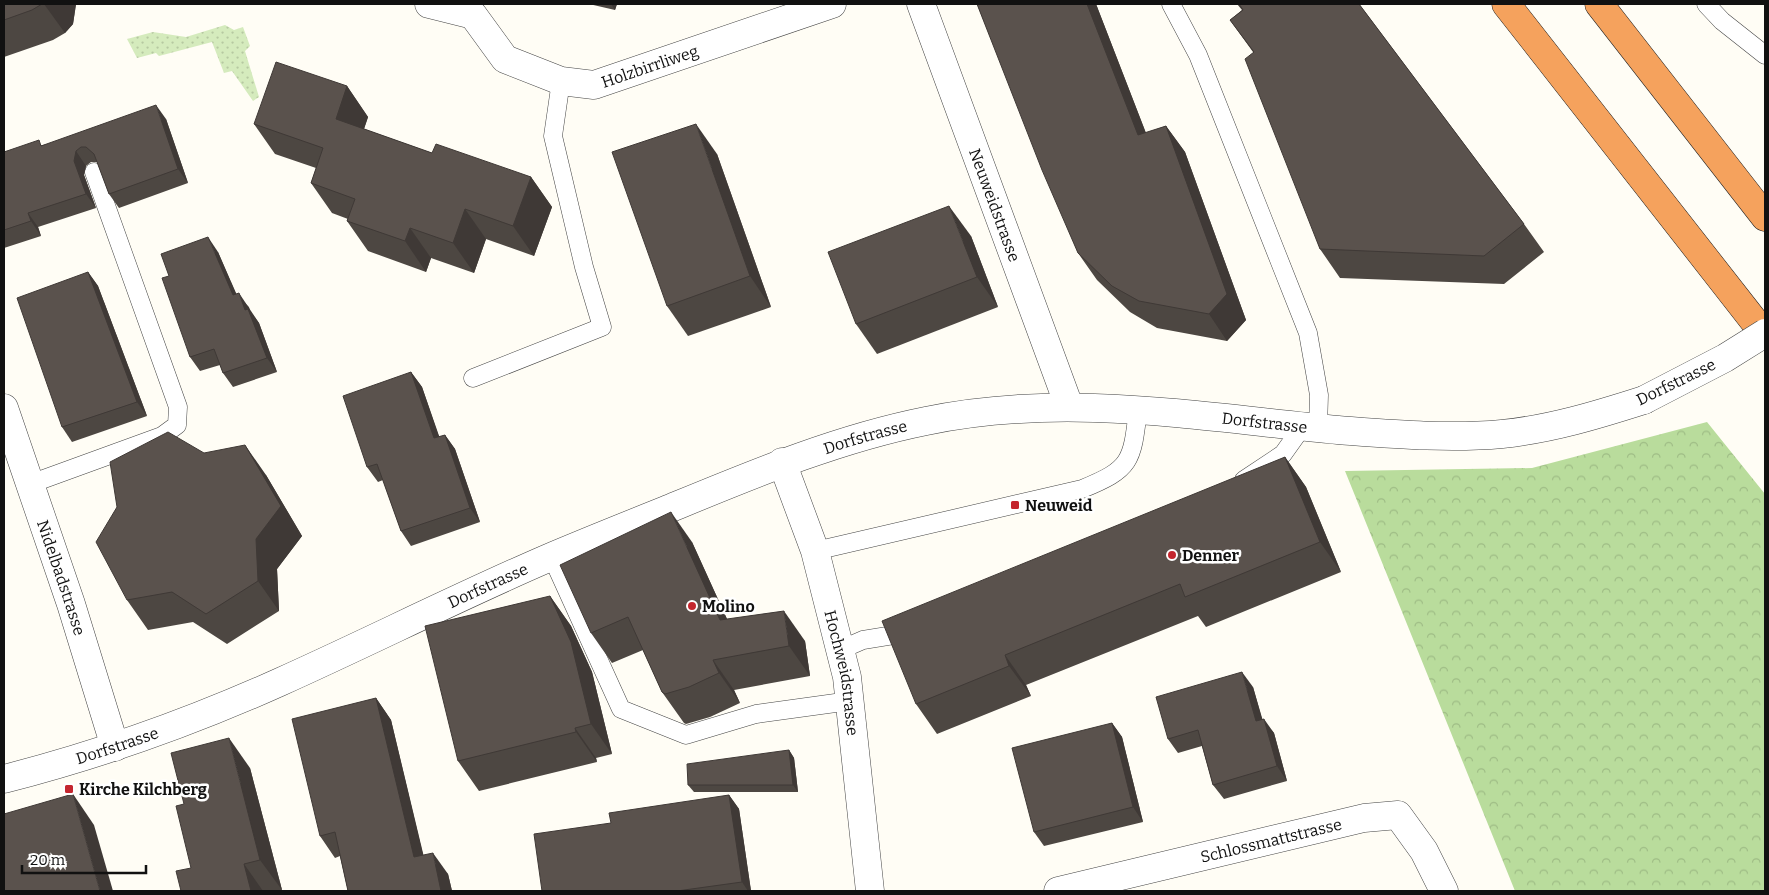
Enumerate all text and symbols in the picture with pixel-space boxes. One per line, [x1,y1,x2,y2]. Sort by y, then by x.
street label: Holzbirrliweg [599,41,701,91]
street label: Neuweidstrasse [965,146,1024,264]
street label: Dorfstrasse [1633,355,1719,409]
street label: Dorfstrasse [1221,408,1308,436]
street label: Dorfstrasse [821,416,909,458]
place label: Neuweid [1025,496,1093,515]
marker: Neuweid [1009,499,1021,511]
street label: Nidelbadstrasse [33,517,90,638]
place label: Denner [1182,546,1240,565]
marker: Denner [1166,549,1178,561]
street label: Dorfstrasse [445,559,531,612]
place label: Molino [702,597,755,616]
marker: Molino [686,600,698,612]
street label: Hochweidstrasse [821,608,863,737]
street label: Dorfstrasse [73,723,161,768]
place label: Kirche Kilchberg [79,780,207,799]
marker: Kirche Kilchberg [63,783,75,795]
street label: Schlossmattstrasse [1198,814,1344,866]
scale bar [22,842,146,874]
text: 20 m [30,851,66,869]

